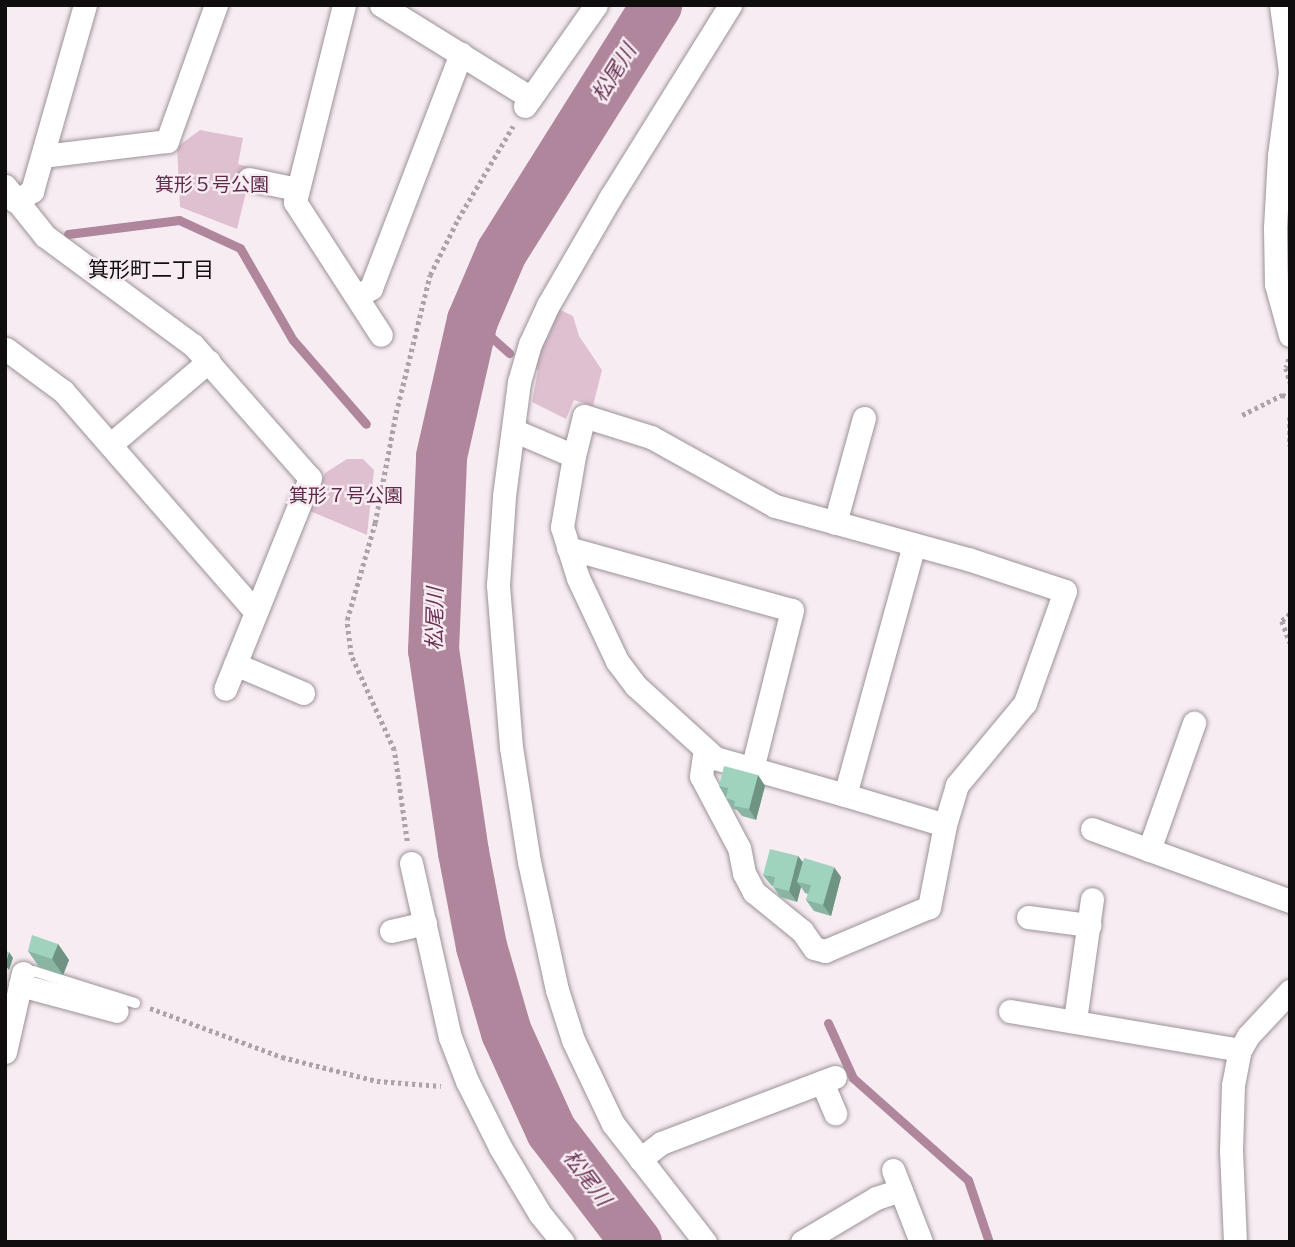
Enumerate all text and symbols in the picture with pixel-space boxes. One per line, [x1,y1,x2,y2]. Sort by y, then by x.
water label: 松尾川 [587,40,641,106]
park label: 箕形５号公園 [155,174,269,196]
district label: 箕形町二丁目 [88,257,214,283]
park label: 箕形７号公園 [289,485,403,507]
water label: 松尾川 [422,587,448,651]
water label: 松尾川 [558,1145,616,1211]

